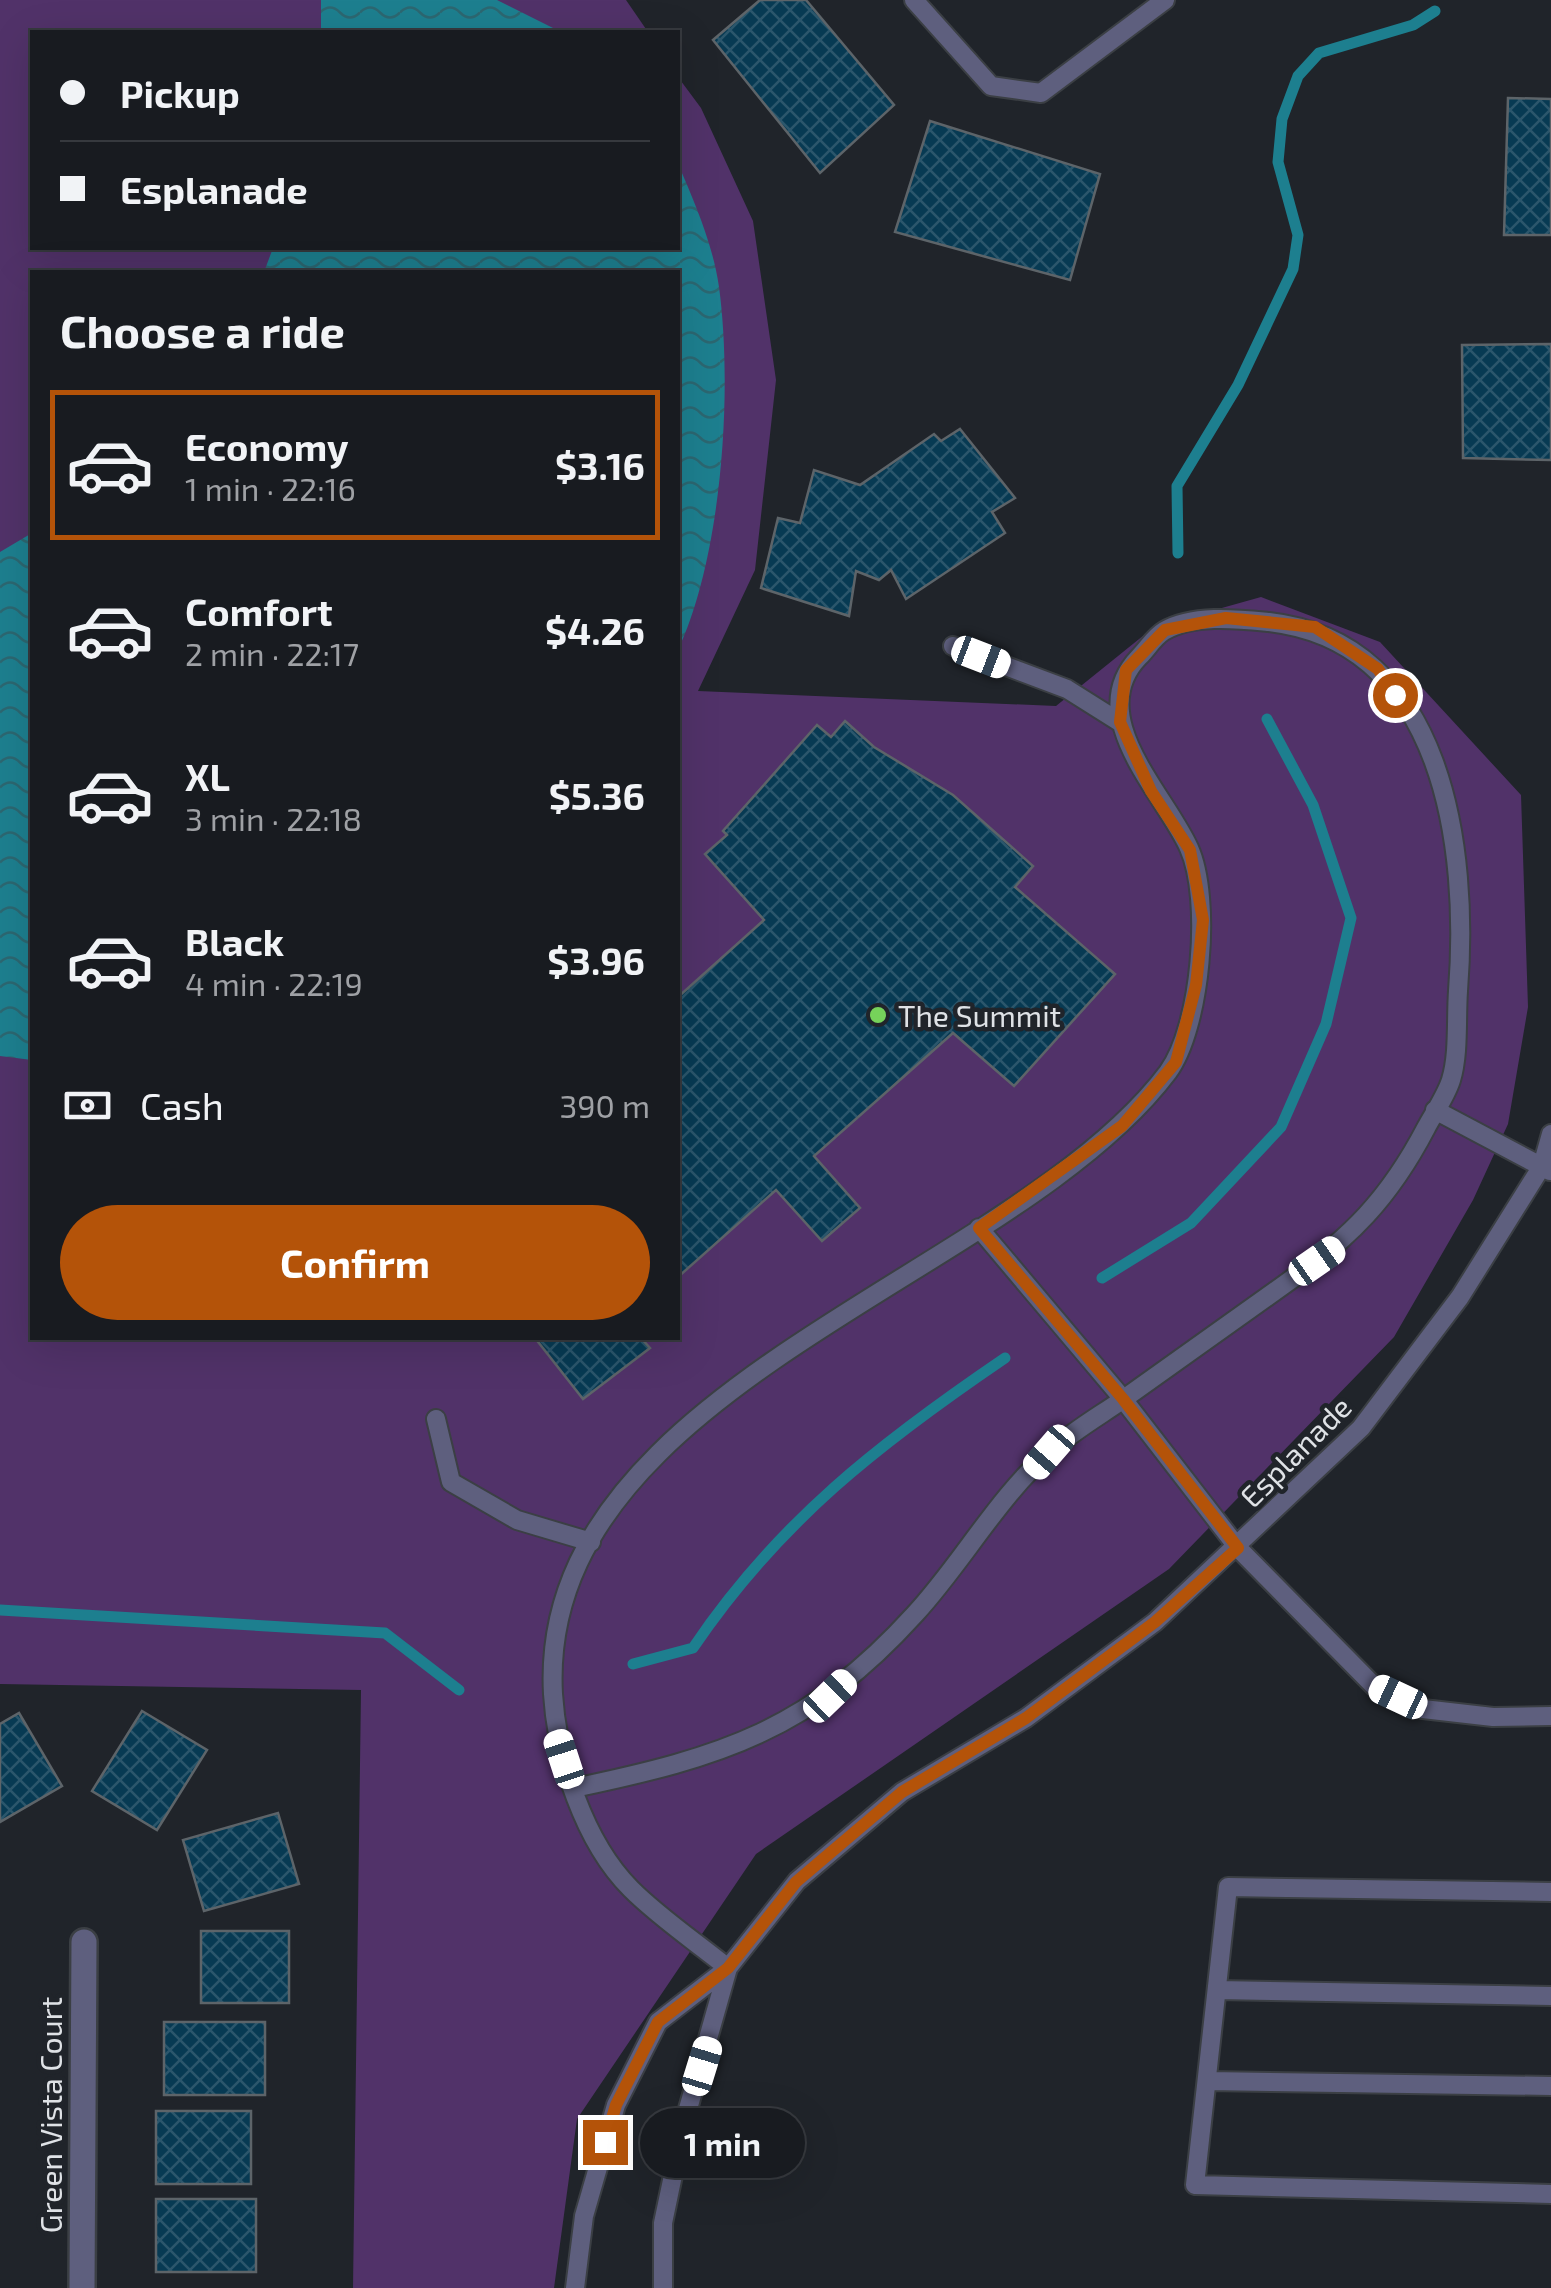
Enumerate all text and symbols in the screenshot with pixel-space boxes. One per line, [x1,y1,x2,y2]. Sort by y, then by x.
text: Pickup [120,70,240,116]
text: Esplanade [120,166,308,212]
text: Choose a ride [60,303,345,357]
icon: car [65,420,155,510]
text: Economy [185,423,349,469]
text: $3.16 [555,442,645,488]
text: 1 min · 22:16 [185,469,356,507]
icon: car [65,585,155,675]
text: Comfort [185,588,333,634]
text: $4.26 [545,607,645,653]
car [948,632,1014,682]
text: 2 min · 22:17 [185,634,359,672]
route start [1373,673,1418,718]
icon: car [65,750,155,840]
text: XL [185,753,230,799]
text: $5.36 [549,772,645,818]
text: 3 min · 22:18 [185,799,362,837]
icon: car [65,915,155,1005]
text: Black [185,918,284,964]
text: $3.96 [547,937,645,983]
text: 4 min · 22:19 [185,964,363,1002]
place label: The Summit [898,997,1061,1033]
marker: The Summit [867,1004,889,1026]
icon: cash [60,1078,115,1133]
text: Cash [140,1082,224,1128]
text: 390 m [559,1086,650,1124]
button: Confirm [60,1205,650,1320]
car [1284,1232,1350,1290]
street label: Esplanade [1232,1388,1358,1514]
car [1018,1420,1080,1484]
car [798,1664,862,1728]
car [1364,1671,1432,1723]
car [540,1726,588,1792]
street label: Green Vista Court [32,1997,68,2233]
car [679,2033,725,2099]
callout: 1 min [640,2107,805,2177]
route end [583,2120,628,2165]
text: 1 min [684,2124,761,2162]

